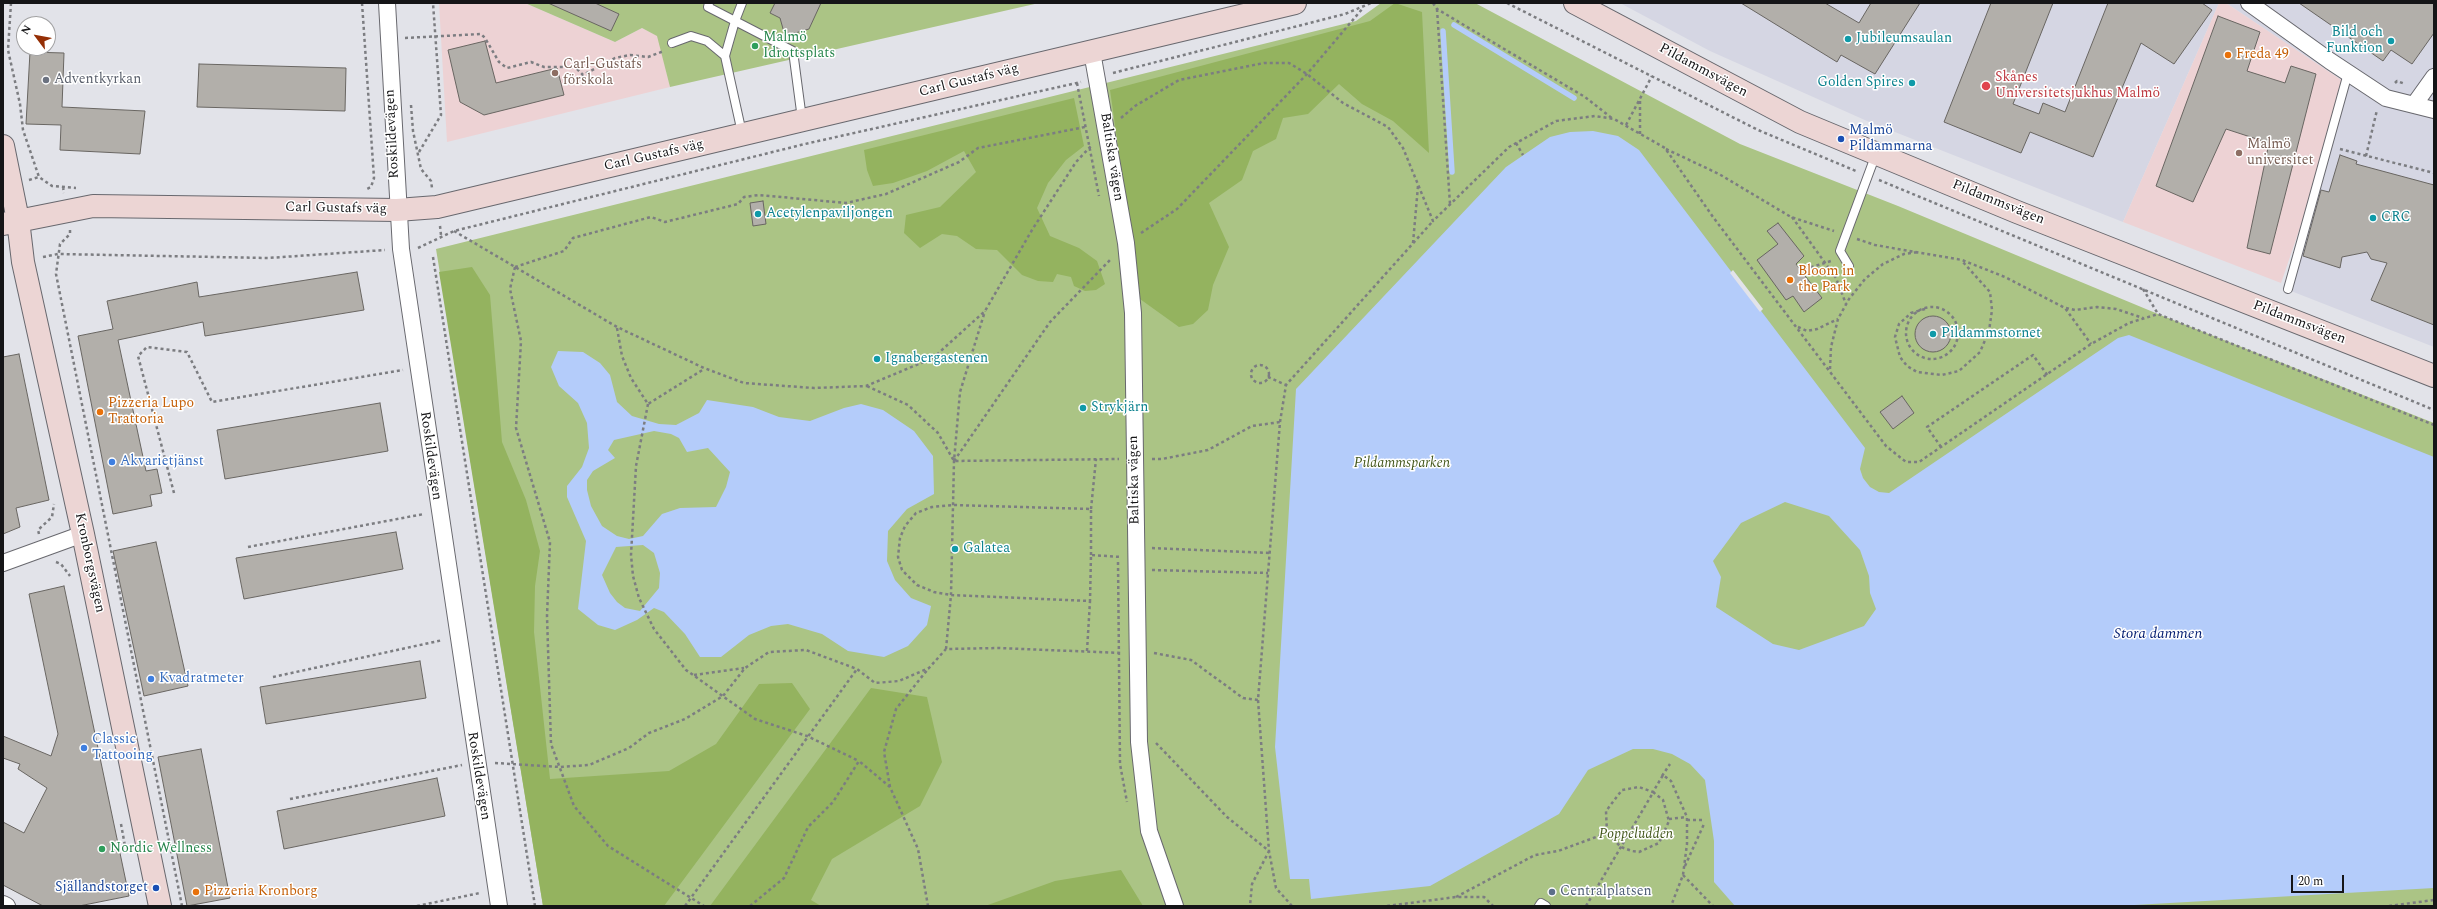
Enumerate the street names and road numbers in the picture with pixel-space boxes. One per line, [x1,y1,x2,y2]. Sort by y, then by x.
street label: Pildammsvägen [1656,41,1750,101]
street label: Carl Gustafs väg [918,61,1020,101]
street label: Roskildevägen [382,89,404,179]
street label: Baltiska vägen [1096,112,1126,202]
street label: Carl Gustafs väg [602,136,706,176]
street label: Pildammsvägen [1949,177,2047,229]
street label: Carl Gustafs väg [285,200,387,218]
street label: Pildammsvägen [2250,298,2348,348]
street label: Roskildevägen [415,411,445,501]
street label: Baltiska vägen [1126,435,1144,525]
street label: Kronborgsvägen [70,512,108,614]
street label: Roskildevägen [463,731,493,821]

